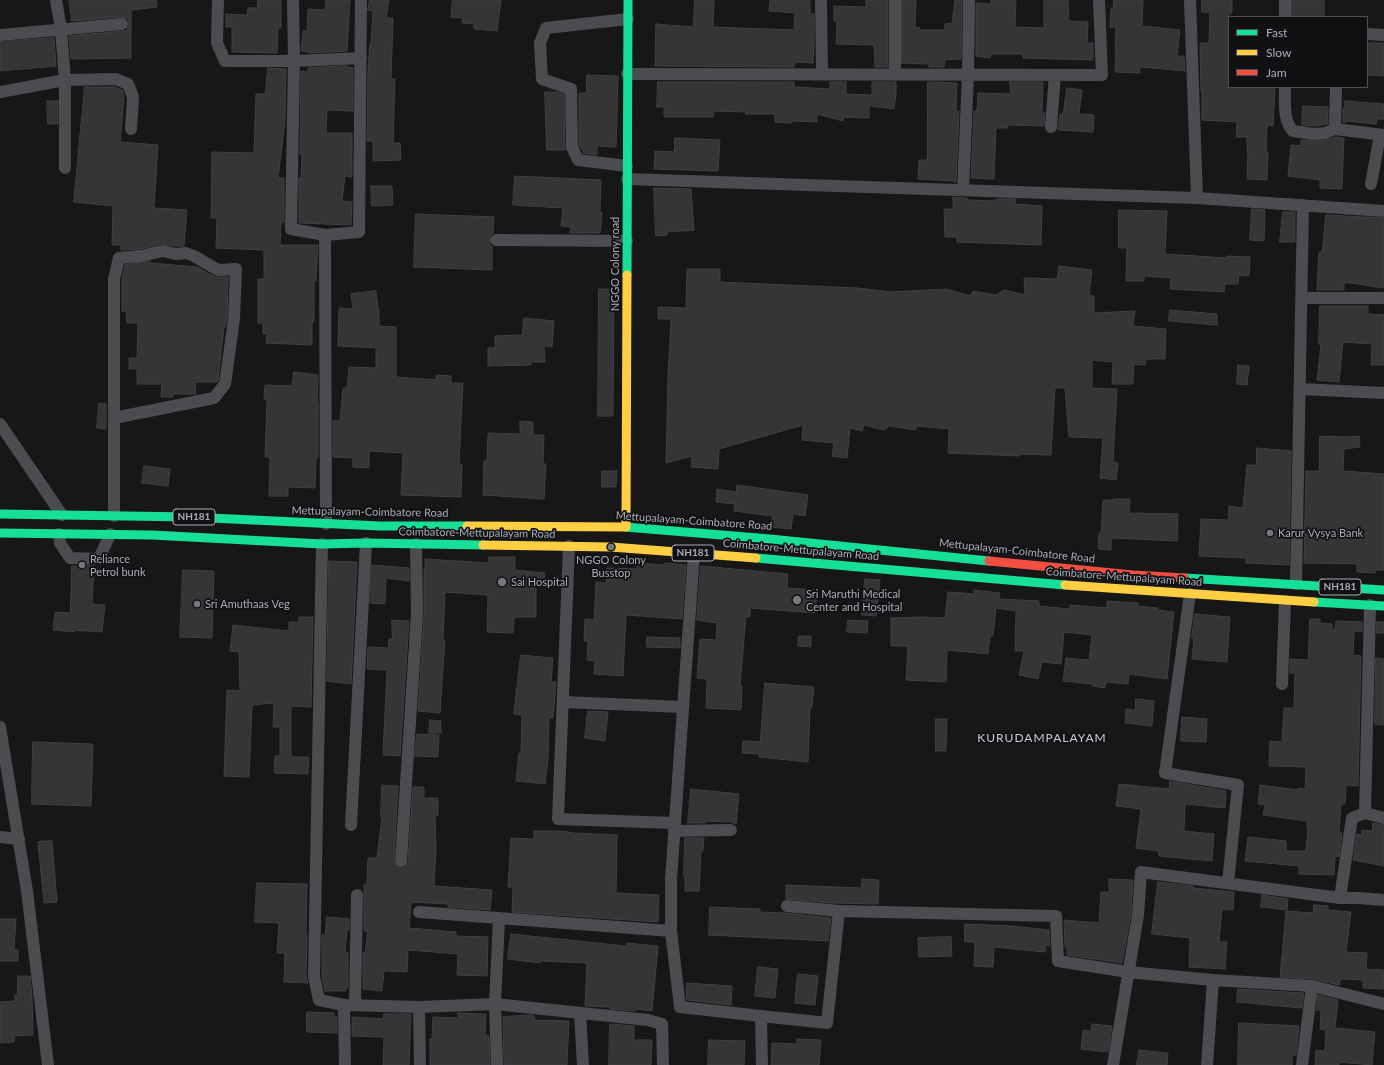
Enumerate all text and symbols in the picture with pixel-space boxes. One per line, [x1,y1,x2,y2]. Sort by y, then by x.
legend [1228,16,1368,88]
text: Fast [1266,25,1287,40]
text: Slow [1266,45,1291,60]
text: Jam [1266,65,1287,80]
street label: NGGO Colony road [608,217,622,311]
street label: Mettupalayam-Coimbatore Road [291,504,449,520]
road number: NH181 [173,509,215,525]
street label: Mettupalayam-Coimbatore Road [615,509,773,533]
street label: Coimbatore-Mettupalayam Road [398,525,556,541]
place label: Karur Vysya Bank [1278,526,1363,540]
marker: Karur Vysya Bank [1265,528,1275,538]
street label: Mettupalayam-Coimbatore Road [938,536,1096,566]
street label: Coimbatore-Mettupalayam Road [722,537,880,563]
marker: NGGO Colony Busstop [606,542,616,552]
road number: NH181 [672,545,714,561]
place label: Reliance Petrol bunk [90,552,145,578]
place label: NGGO Colony Busstop [576,553,646,579]
marker: Reliance Petrol bunk [77,560,87,570]
street label: Coimbatore-Mettupalayam Road [1045,565,1203,589]
place label: Sai Hospital [511,575,568,589]
marker: Sai Hospital [496,576,508,588]
road number: NH181 [1319,579,1361,595]
place label: Sri Maruthi Medical Center and Hospital [806,587,902,613]
marker: Sri Maruthi Medical Center and Hospital [791,594,803,606]
place label: Sri Amuthaas Veg [205,597,290,611]
marker: Sri Amuthaas Veg [192,599,202,609]
district label: KURUDAMPALAYAM [977,731,1107,745]

